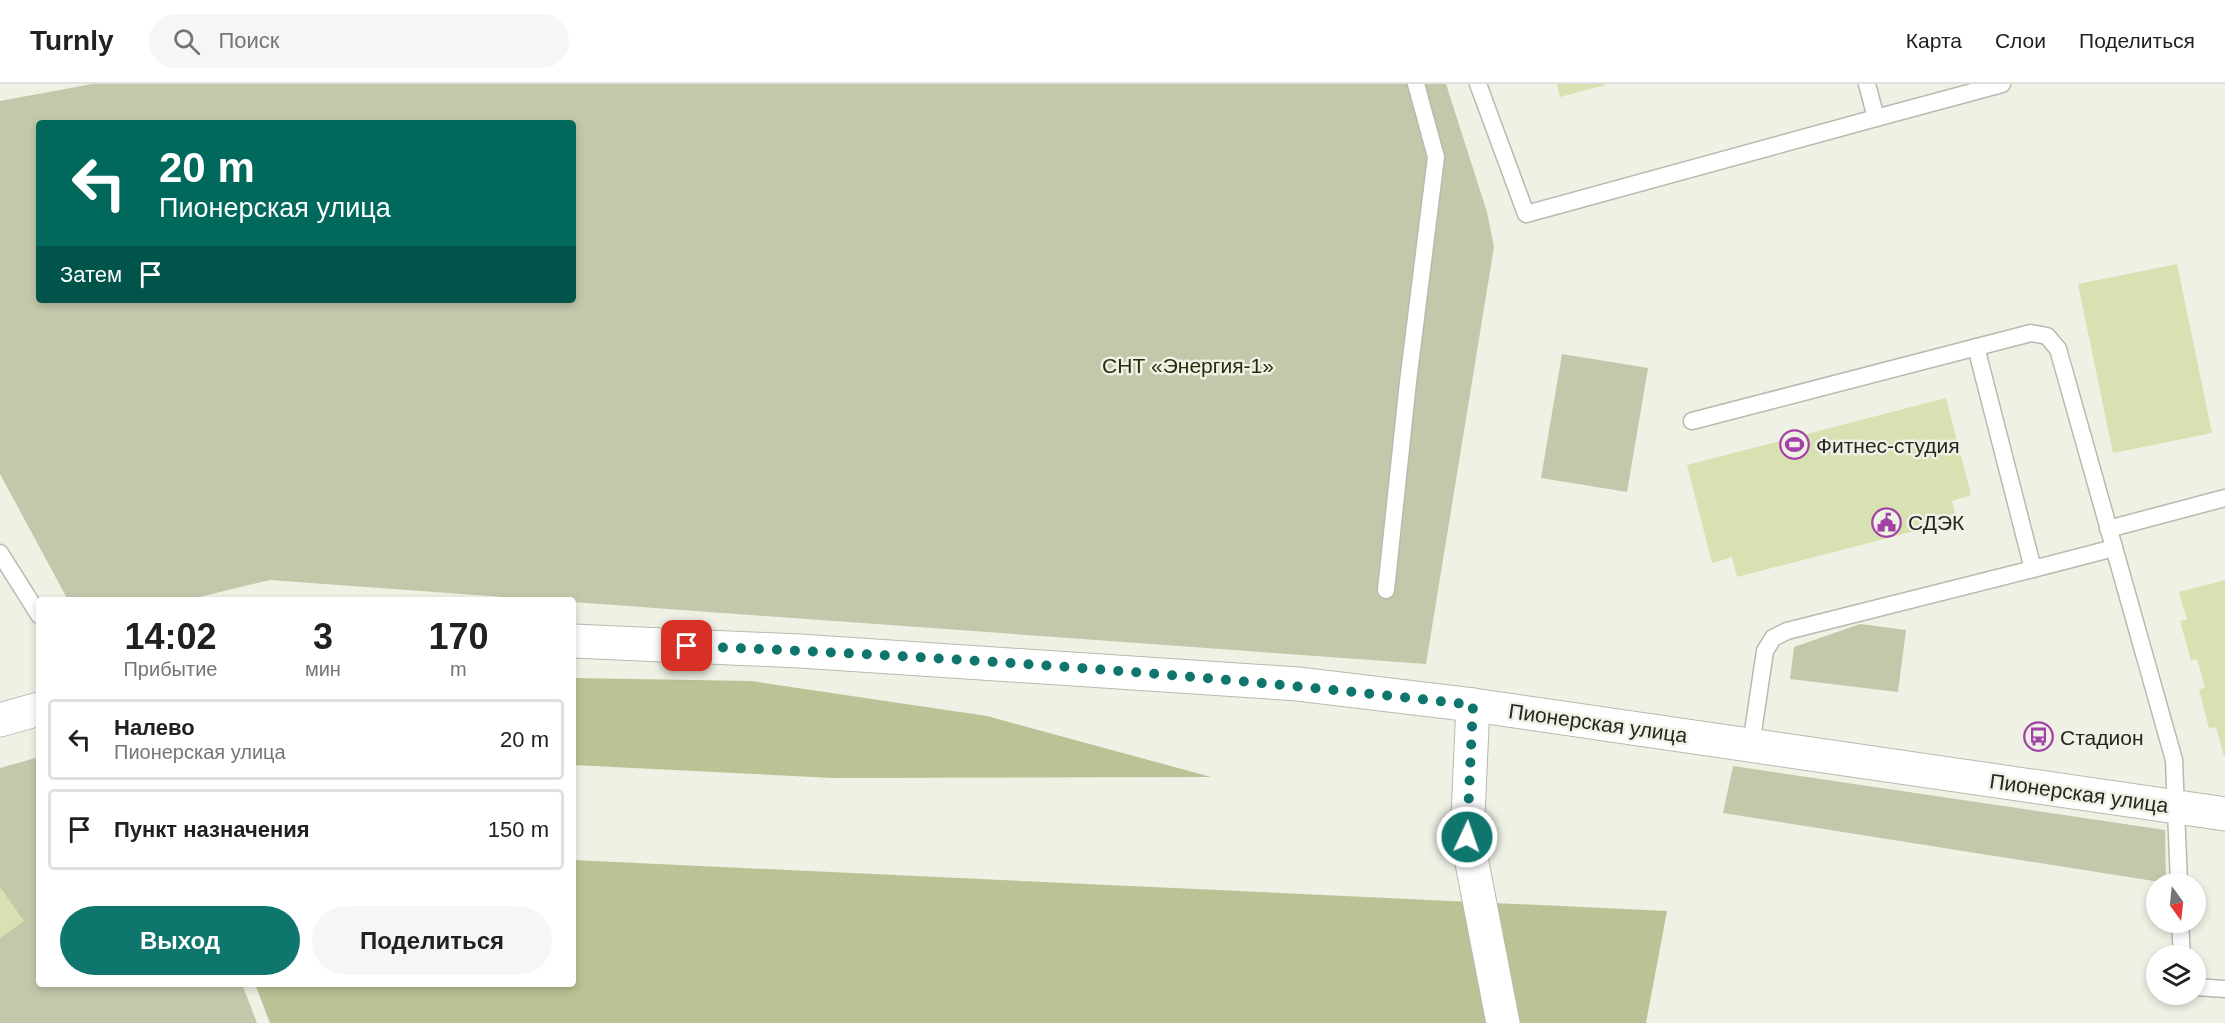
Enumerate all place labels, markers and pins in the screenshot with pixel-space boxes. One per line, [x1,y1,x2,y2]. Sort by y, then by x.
sports icon: Фитнес-студия [1779,429,1811,461]
place label: Фитнес-студия [1816,434,1960,457]
public building icon: СДЭК [1871,506,1903,538]
place label: СДЭК [1908,511,1965,534]
pin [661,620,712,671]
bus stop icon: Стадион [2023,721,2055,753]
place label: Стадион [2060,726,2144,749]

